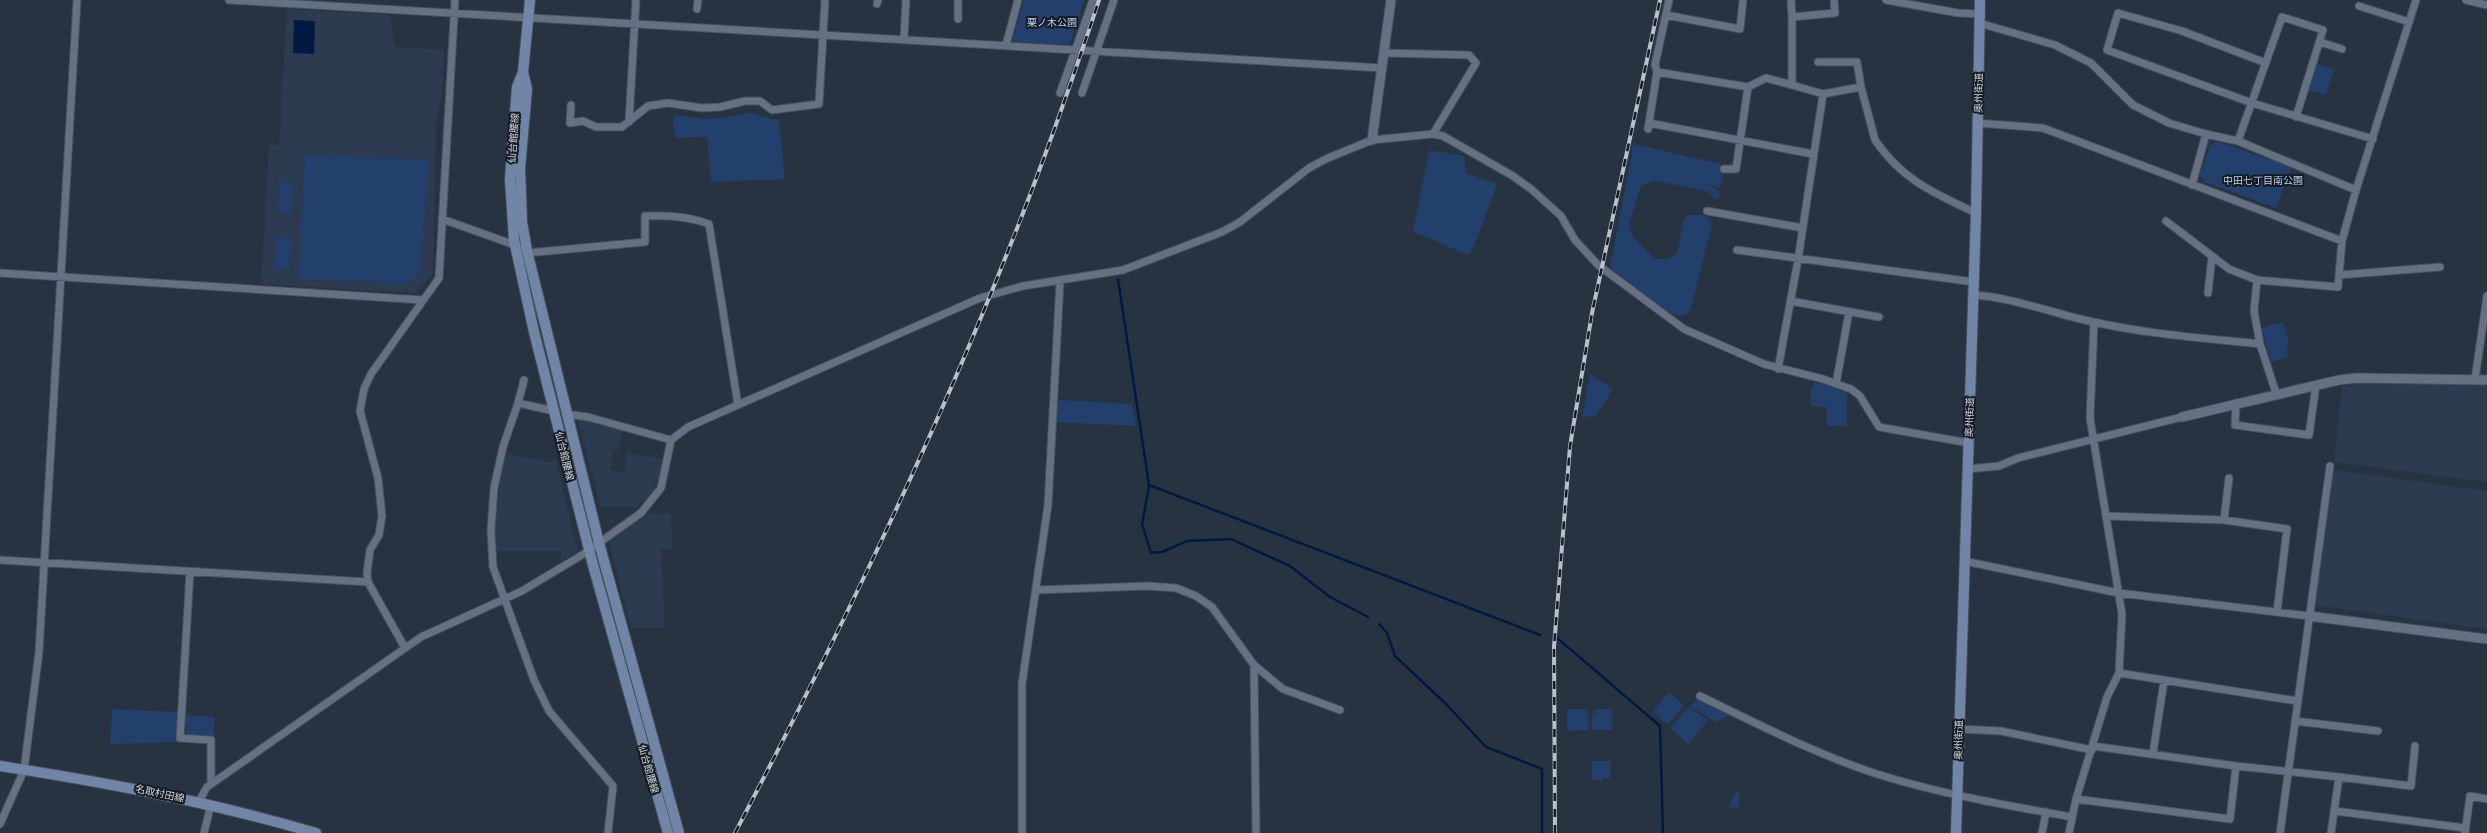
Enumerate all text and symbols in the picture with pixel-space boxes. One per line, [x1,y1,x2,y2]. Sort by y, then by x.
park label: 栗ノ木公園 [1027,15,1077,29]
street label: 奥州街道 [1971,73,1985,113]
street label: 仙台館腰線 [504,113,522,163]
park label: 中田七丁目南公園 [2223,173,2303,187]
street label: 奥州街道 [1961,397,1977,437]
street label: 仙台館腰線 [552,430,578,482]
street label: 奥州街道 [1951,720,1965,760]
street label: 仙台館腰線 [635,743,663,795]
street label: 名取村田線 [134,781,186,805]

